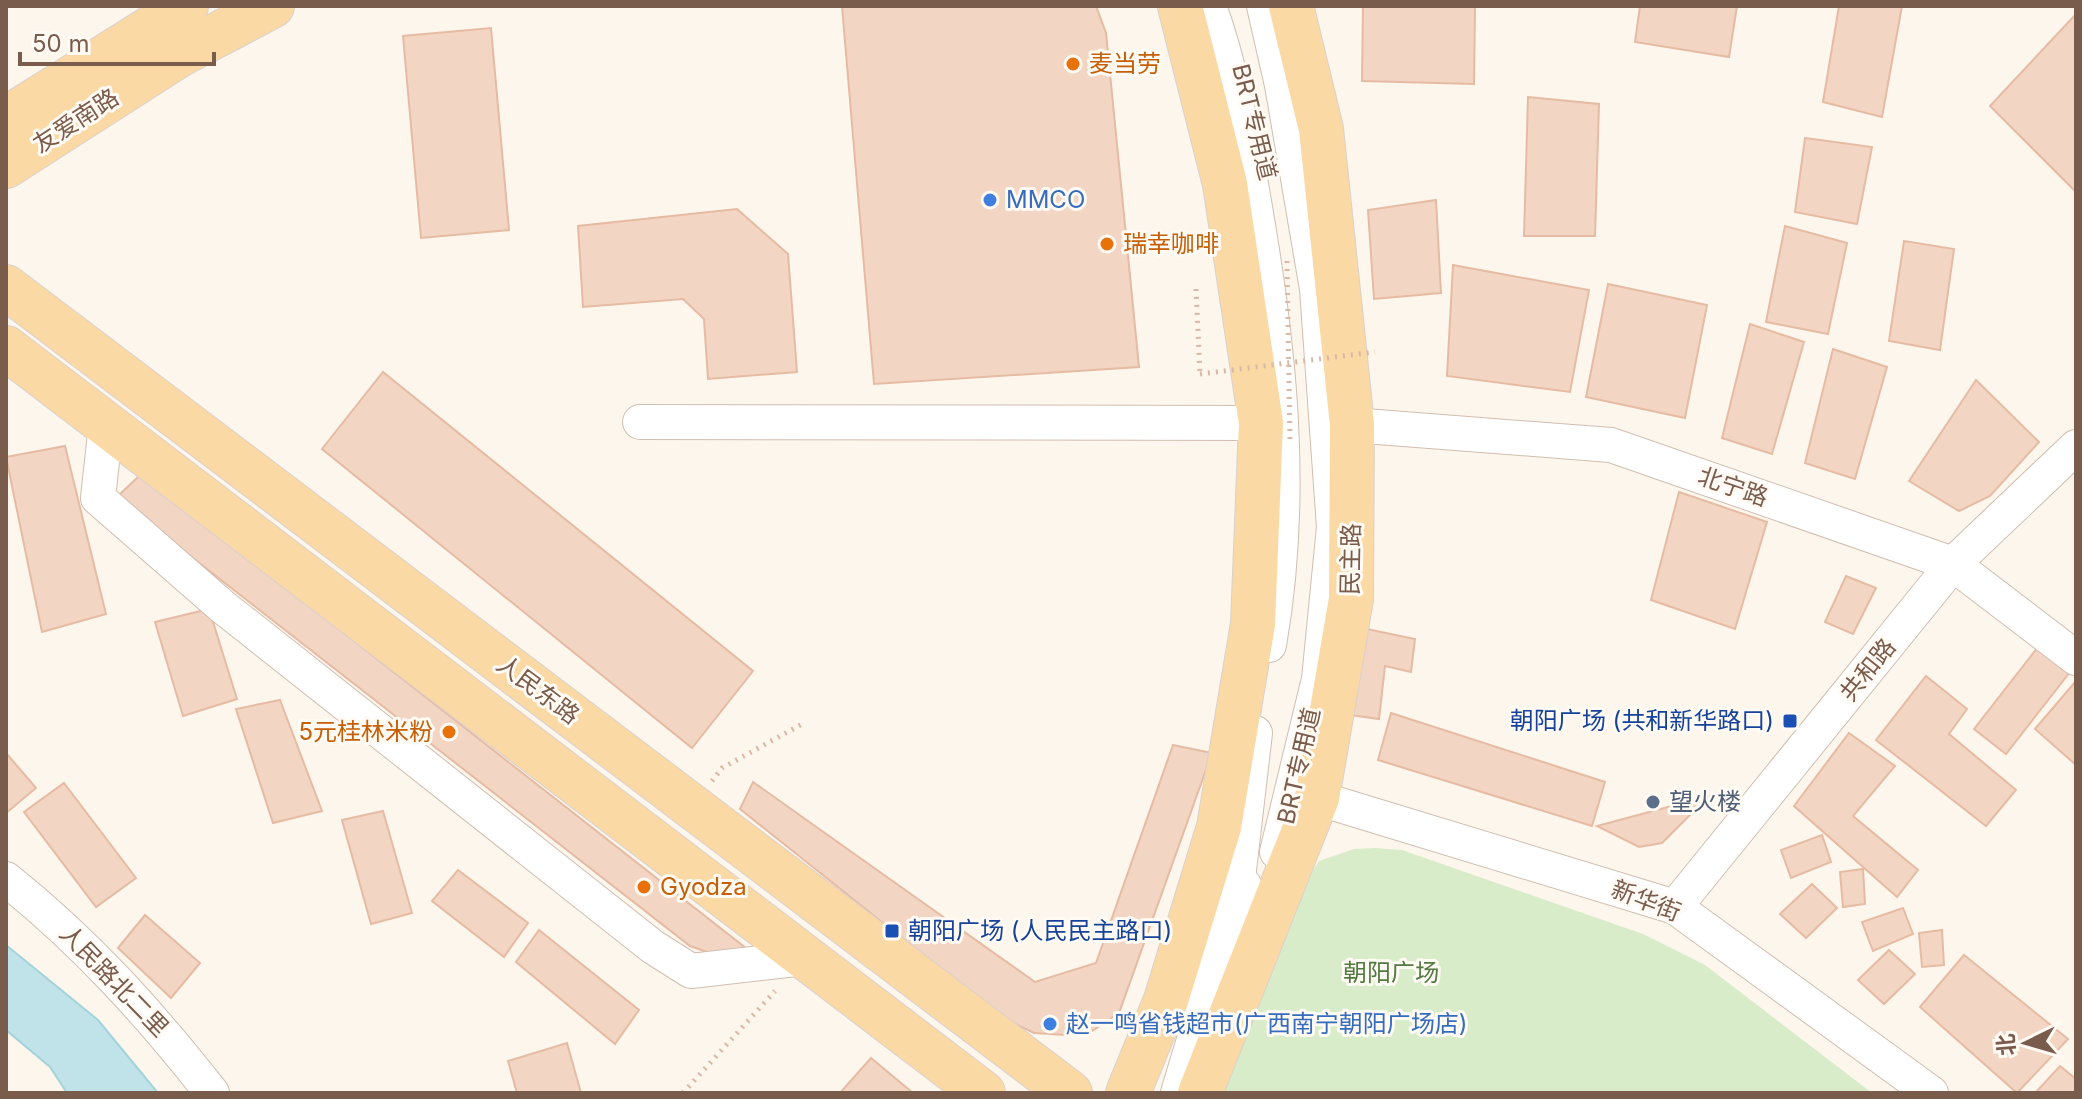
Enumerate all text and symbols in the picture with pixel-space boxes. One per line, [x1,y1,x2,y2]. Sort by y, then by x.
scale bar [20,16,214,66]
text: 50 m [32,29,90,58]
place label: 麦当劳 [1089,49,1161,78]
marker: 麦当劳 [1064,55,1082,73]
street label: BRT专用道 [1226,61,1283,183]
street label: 友爱南路 [28,82,124,159]
place label: MMCO [1006,185,1085,214]
marker: MMCO [981,191,999,209]
place label: 瑞幸咖啡 [1123,229,1219,258]
marker: 瑞幸咖啡 [1098,235,1116,253]
street label: 北宁路 [1694,461,1772,512]
street label: 民主路 [1335,523,1366,595]
street label: 共和路 [1834,633,1902,707]
street label: 人民东路 [491,649,585,730]
street label: BRT专用道 [1271,705,1326,827]
place label: 朝阳广场 (共和新华路口) [1510,706,1774,735]
marker: 朝阳广场 (共和新华路口) [1781,712,1799,730]
place label: 5元桂林米粉 [298,717,433,746]
marker: 5元桂林米粉 [440,723,458,741]
place label: 望火楼 [1669,787,1741,816]
marker: 望火楼 [1644,793,1662,811]
place label: Gyodza [660,872,747,901]
street label: 新华街 [1607,874,1685,927]
marker: Gyodza [635,878,653,896]
place label: 朝阳广场 (人民民主路口) [908,916,1172,945]
street label: 人民路北二里 [54,919,175,1043]
marker: 朝阳广场 (人民民主路口) [883,922,901,940]
park label: 朝阳广场 [1343,958,1439,987]
north arrow [1986,1003,2066,1083]
place label: 赵一鸣省钱超市(广西南宁朝阳广场店) [1066,1009,1468,1038]
marker: 赵一鸣省钱超市(广西南宁朝阳广场店) [1041,1015,1059,1033]
text: 北 [1992,1033,2020,1057]

